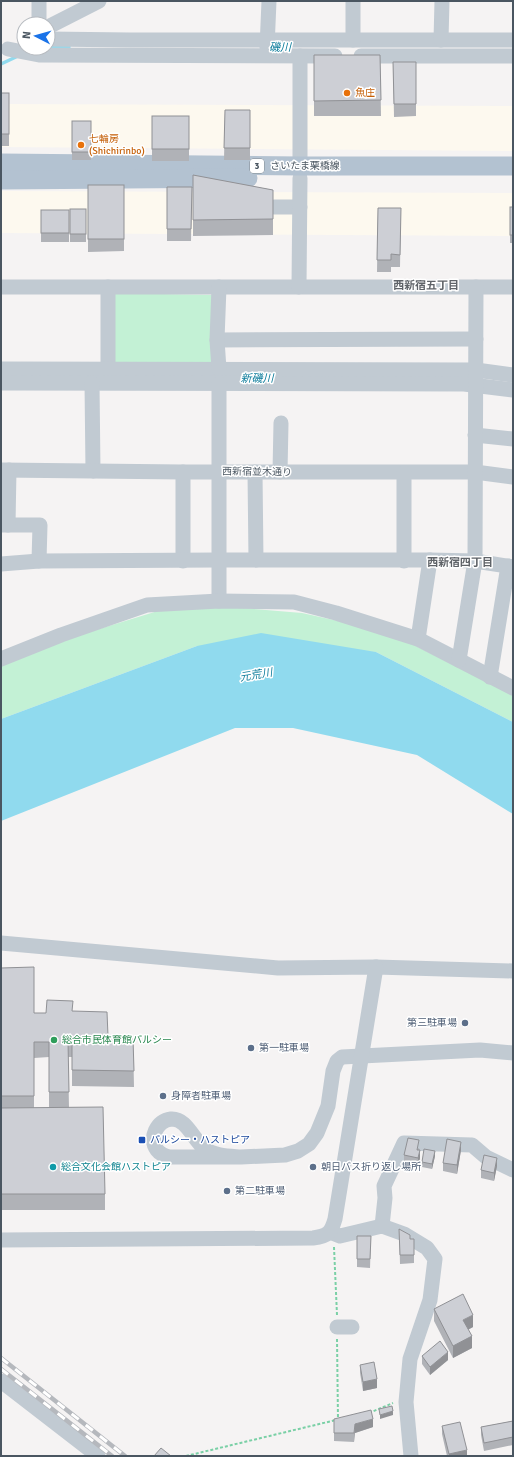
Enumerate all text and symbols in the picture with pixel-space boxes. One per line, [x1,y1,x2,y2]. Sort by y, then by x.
north arrow [16,16,56,56]
text: N [20,31,33,39]
water label: 磯川 [269,41,292,54]
place label: 魚庄 [355,87,375,99]
marker: 魚庄 [342,88,352,98]
place label: 七輪房 (Shichirinbo) [89,133,145,157]
marker: 七輪房 (Shichirinbo) [76,140,86,150]
road number: 3 [250,159,264,173]
street label: さいたま栗橋線 [270,160,340,172]
district label: 西新宿五丁目 [393,279,459,292]
water label: 新磯川 [241,372,274,385]
street label: 西新宿並木通り [222,465,292,479]
district label: 西新宿四丁目 [427,556,493,569]
water label: 元荒川 [239,666,274,684]
place label: 第三駐車場 [407,1017,457,1029]
marker: 第三駐車場 [460,1018,470,1028]
place label: 総合市民体育館パルシー [62,1034,172,1046]
marker: 総合市民体育館パルシー [49,1035,59,1045]
place label: 第一駐車場 [259,1042,309,1054]
marker: 第一駐車場 [246,1043,256,1053]
place label: 身障者駐車場 [171,1090,231,1102]
marker: 身障者駐車場 [158,1091,168,1101]
place label: パルシー・ハストピア [150,1134,250,1146]
marker: パルシー・ハストピア [137,1135,147,1145]
place label: 総合文化会館ハストピア [61,1161,171,1173]
place label: 朝日バス折り返し場所 [321,1161,421,1173]
marker: 総合文化会館ハストピア [48,1162,58,1172]
marker: 朝日バス折り返し場所 [308,1162,318,1172]
place label: 第二駐車場 [235,1185,285,1197]
marker: 第二駐車場 [222,1186,232,1196]

